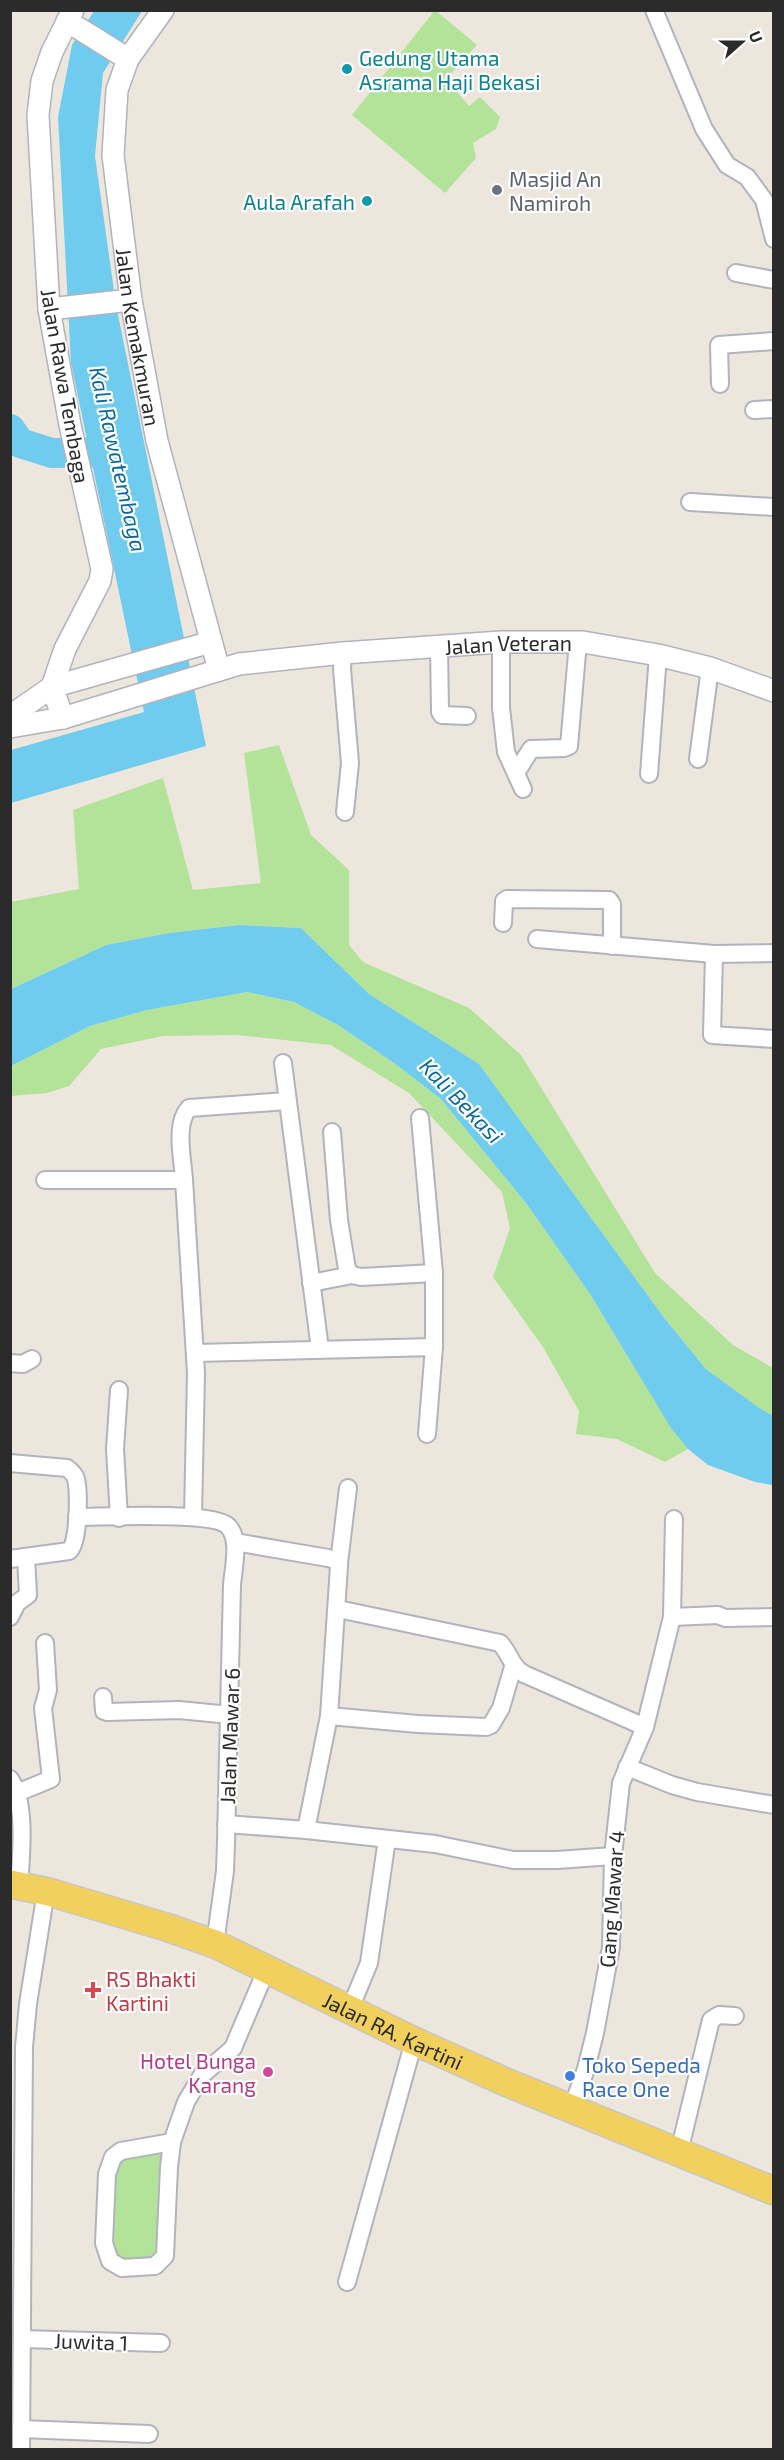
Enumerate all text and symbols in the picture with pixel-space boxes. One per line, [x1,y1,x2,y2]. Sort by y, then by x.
north arrow [712,12,772,72]
text: U [746,28,767,45]
place label: Gedung Utama Asrama Haji Bekasi [359,45,540,95]
marker: Gedung Utama Asrama Haji Bekasi [340,62,354,76]
place label: Masjid An Namiroh [509,166,602,215]
marker: Masjid An Namiroh [490,183,504,197]
place label: Aula Arafah [243,189,355,214]
marker: Aula Arafah [360,194,374,208]
street label: Jalan Kemakmuran [112,247,166,428]
street label: Jalan Rawa Tembaga [37,287,95,485]
water label: Kali Rawatembaga [85,364,153,554]
street label: Jalan Veteran [444,630,572,658]
water label: Kali Bekasi [415,1052,509,1148]
street label: Jalan Mawar 6 [214,1667,244,1805]
street label: Gang Mawar 4 [594,1829,628,1969]
place label: RS Bhakti Kartini [106,1966,196,2015]
marker: RS Bhakti Kartini [84,1981,102,1999]
street label: Jalan RA. Kartini [319,1986,467,2074]
place label: Hotel Bunga Karang [140,2048,256,2097]
place label: Toko Sepeda Race One [582,2052,701,2101]
marker: Hotel Bunga Karang [261,2065,275,2079]
marker: Toko Sepeda Race One [563,2069,577,2083]
street label: Juwita 1 [53,2327,129,2355]

